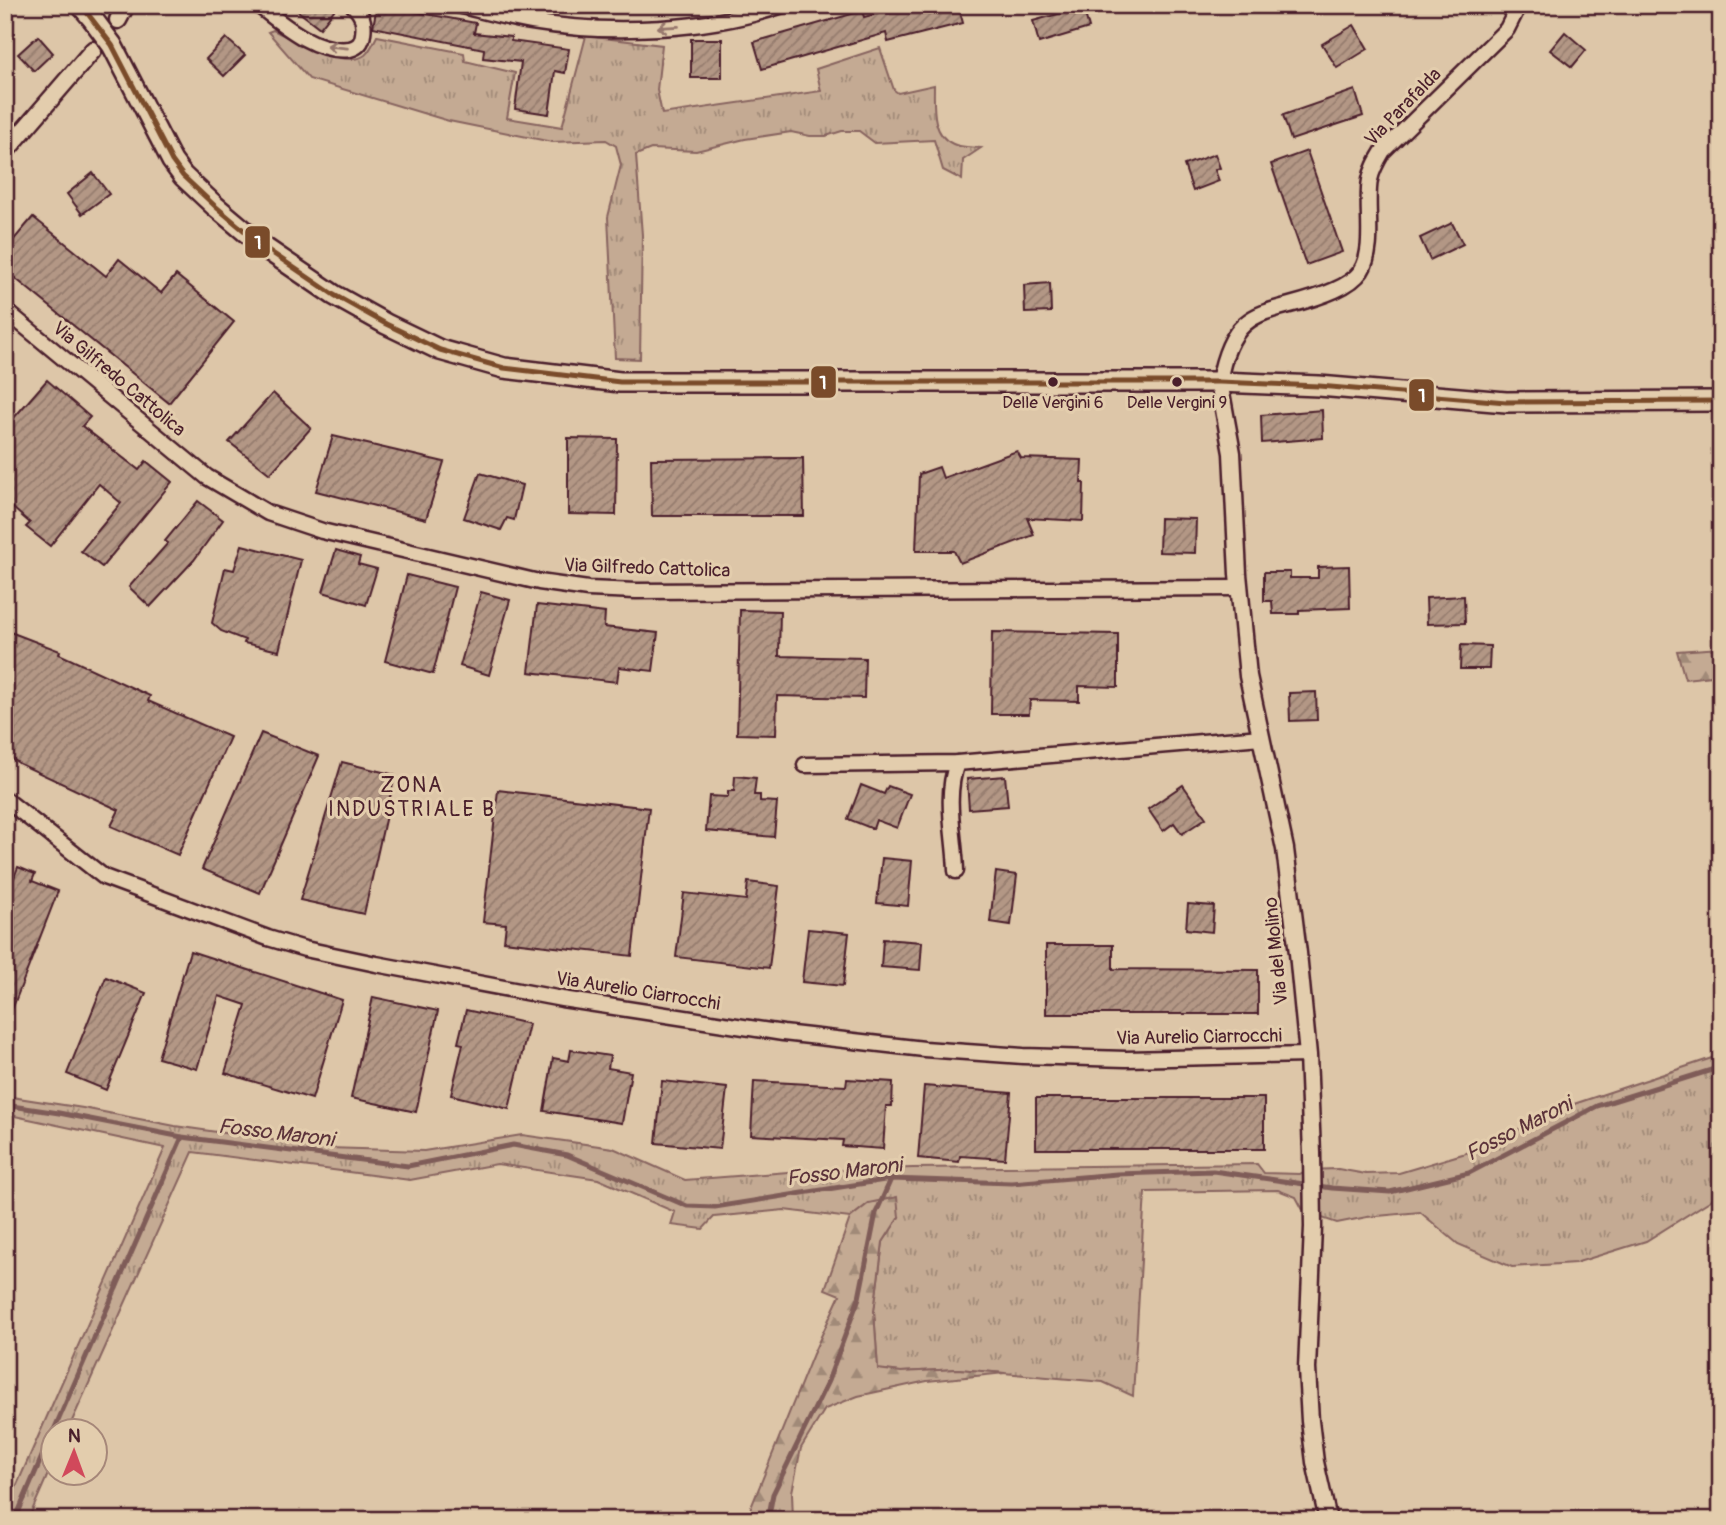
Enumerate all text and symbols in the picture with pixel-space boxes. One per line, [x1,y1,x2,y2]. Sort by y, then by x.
one-way arrow [657,21,680,34]
one-way arrow [326,41,349,54]
street label: Via Parafalda [1360,62,1447,151]
line badge: 1 [244,225,271,259]
text: 1 [254,231,262,255]
street label: Via Gilfredo Cattolica [47,316,191,442]
line badge: 1 [810,365,837,399]
text: 1 [819,371,827,395]
marker: Delle Vergini 6 [1046,375,1060,389]
marker: Delle Vergini 9 [1170,375,1184,389]
line badge: 1 [1408,378,1435,412]
text: 1 [1418,384,1426,408]
place label: Delle Vergini 6 [1002,392,1104,413]
place label: Delle Vergini 9 [1127,392,1227,413]
street label: Via Gilfredo Cattolica [563,553,731,583]
district label: ZONA INDUSTRIALE B [328,772,496,823]
street label: Via del Molino [1258,896,1294,1006]
street label: Via Aurelio Ciarrocchi [554,966,722,1016]
street label: Via Aurelio Ciarrocchi [1116,1024,1282,1050]
water label: Fosso Maroni [1461,1089,1580,1167]
water label: Fosso Maroni [217,1113,339,1154]
water label: Fosso Maroni [785,1151,907,1192]
north arrow [38,1416,108,1486]
text: N [68,1424,81,1448]

